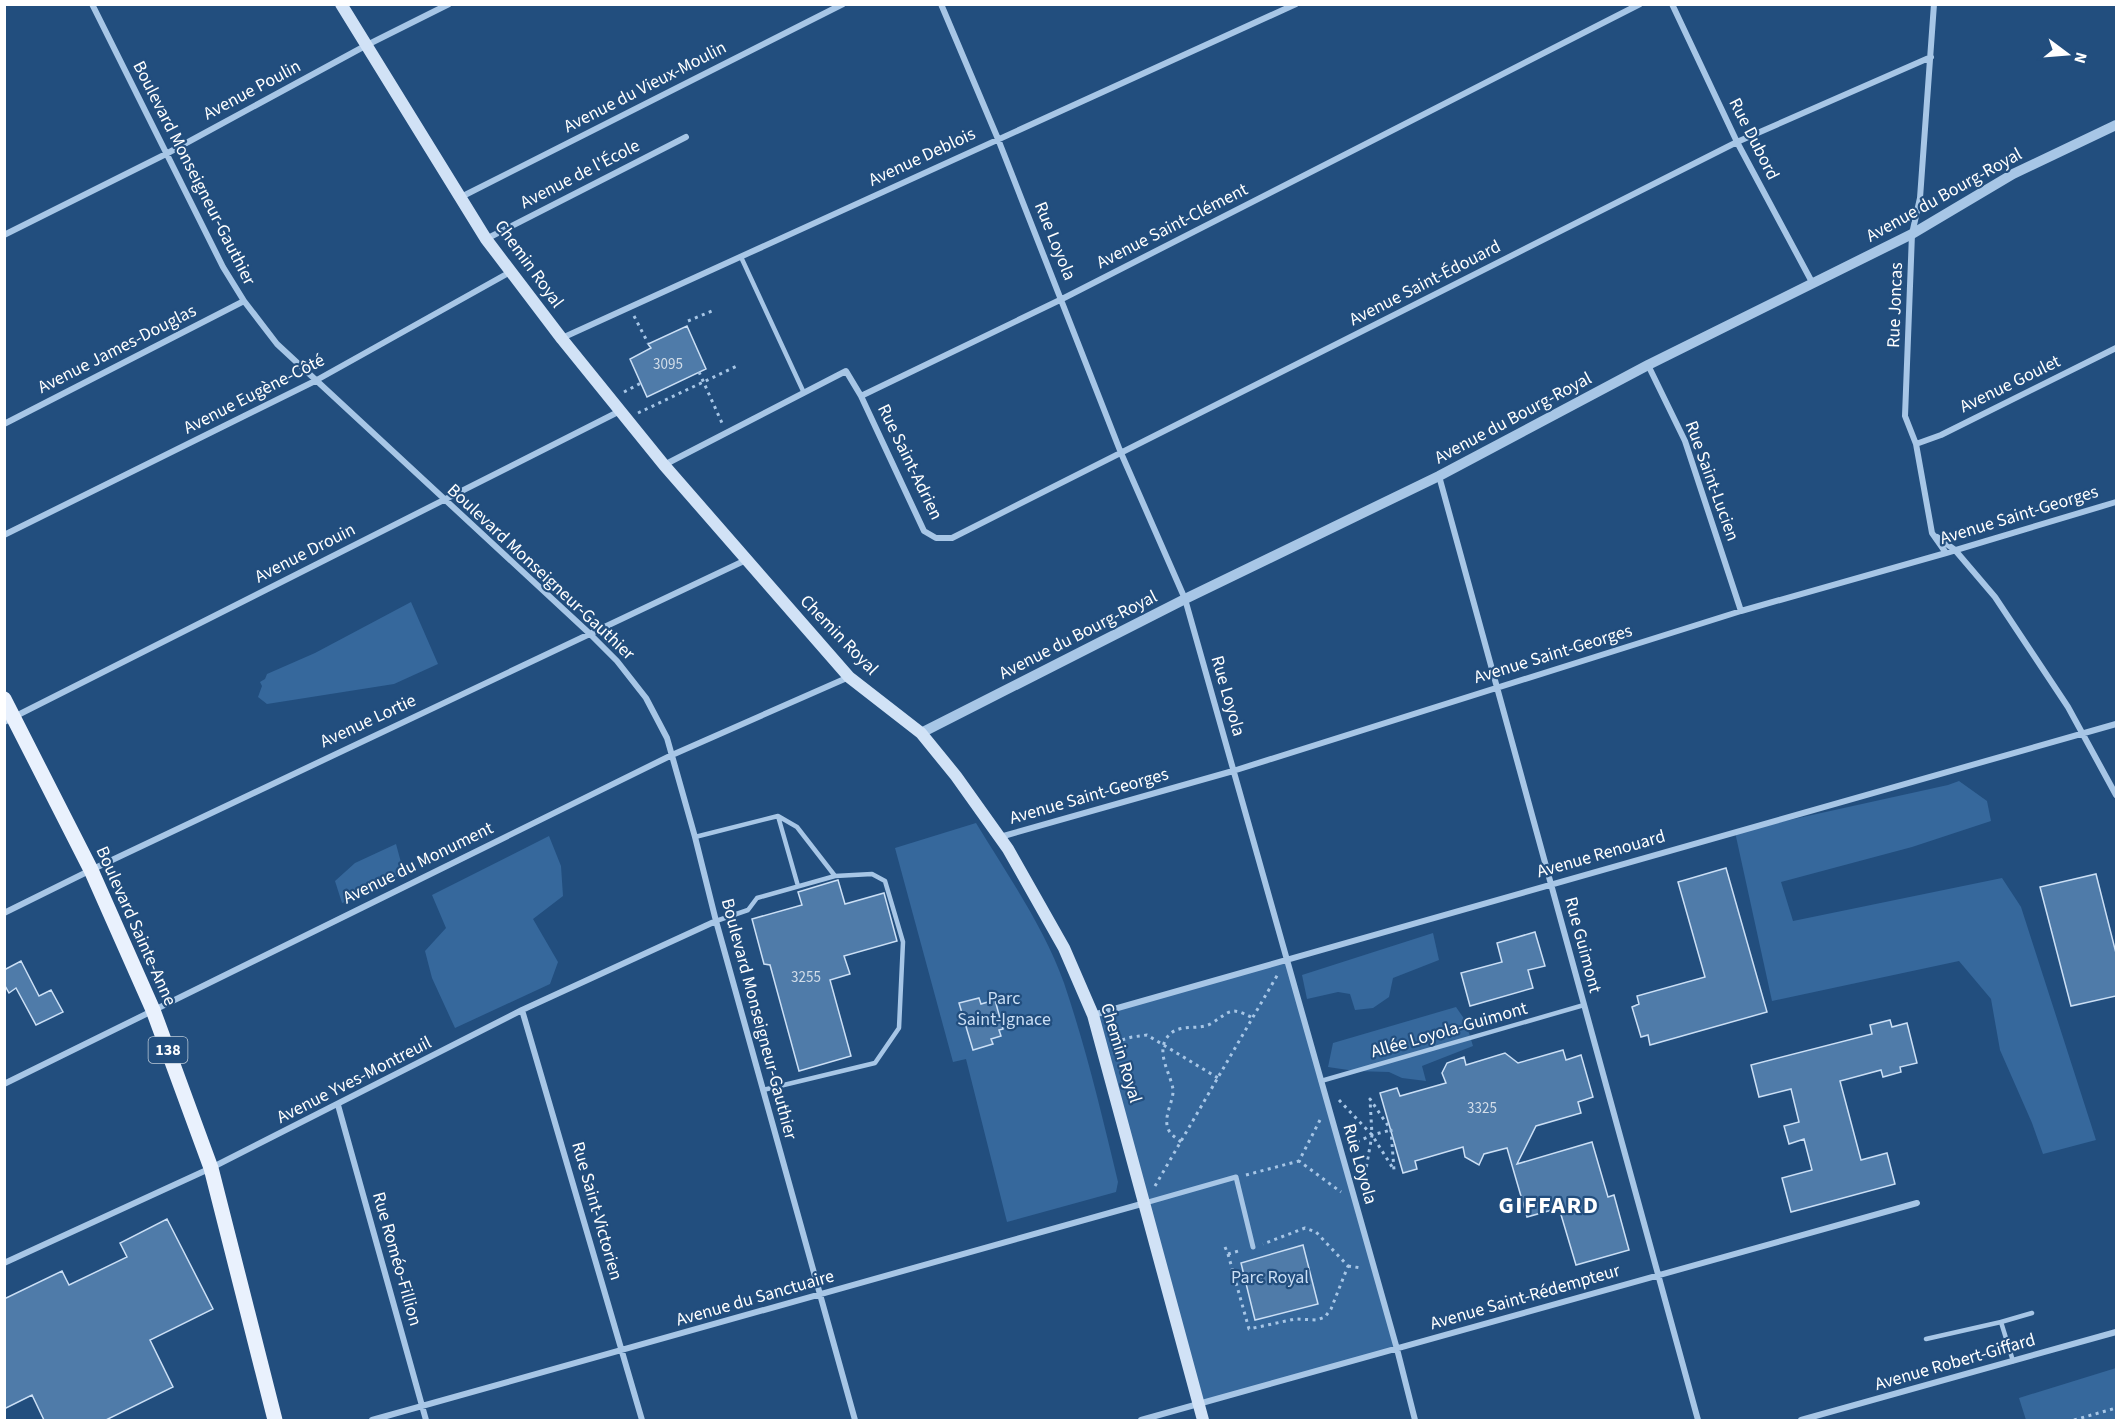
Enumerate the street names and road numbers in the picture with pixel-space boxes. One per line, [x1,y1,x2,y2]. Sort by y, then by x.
street label: Avenue du Vieux-Moulin [559,35,731,139]
street label: Avenue Poulin [199,54,305,126]
street label: Boulevard Monseigneur-Gauthier [126,57,262,290]
street label: Rue Dubord [1723,94,1785,184]
street label: Avenue Deblois [864,121,980,193]
street label: Avenue de l'École [516,133,644,215]
street label: Avenue du Bourg-Royal [1861,142,2027,248]
street label: Avenue Saint-Clément [1092,177,1252,275]
street label: Rue Loyola [1028,198,1082,284]
street label: Chemin Royal [489,215,569,313]
street label: Avenue Saint-Édouard [1345,234,1505,332]
street label: Rue Joncas [1881,262,1909,348]
street label: Avenue James-Douglas [33,298,201,400]
street label: Avenue Eugène-Côté [179,348,329,440]
street label: Avenue Goulet [1955,349,2065,419]
street label: Avenue du Bourg-Royal [1430,366,1596,470]
street label: Rue Saint-Adrien [871,400,949,524]
street label: Rue Saint-Lucien [1679,417,1745,545]
street label: Boulevard Monseigneur-Gauthier [442,478,641,666]
street label: Avenue Saint-Georges [1937,479,2101,551]
street label: Avenue Drouin [250,517,360,589]
street label: Avenue du Bourg-Royal [994,584,1162,686]
street label: Chemin Royal [794,589,884,681]
street label: Avenue Saint-Georges [1471,618,1635,690]
street label: Rue Loyola [1205,653,1251,739]
street label: Avenue Lortie [316,688,420,754]
street label: Avenue Saint-Georges [1007,761,1171,831]
street label: Avenue du Monument [338,816,498,910]
street label: Avenue Renouard [1534,824,1668,884]
street label: Boulevard Sainte-Anne [90,842,183,1010]
street label: Rue Guimont [1558,894,1608,996]
street label: Boulevard Monseigneur-Gauthier [715,896,803,1143]
street label: Allée Loyola-Guimont [1368,996,1530,1064]
street label: Chemin Royal [1094,1000,1148,1106]
street label: Avenue Yves-Montreuil [272,1030,436,1130]
road number: 138 [148,1037,188,1063]
street label: Rue Loyola [1337,1121,1383,1207]
street label: Rue Saint-Victorien [565,1139,629,1283]
street label: Rue Roméo-Fillion [366,1189,428,1329]
street label: Avenue Saint-Rédempteur [1427,1258,1624,1336]
street label: Avenue du Sanctuaire [673,1263,837,1333]
street label: Avenue Robert-Giffard [1872,1327,2038,1397]

